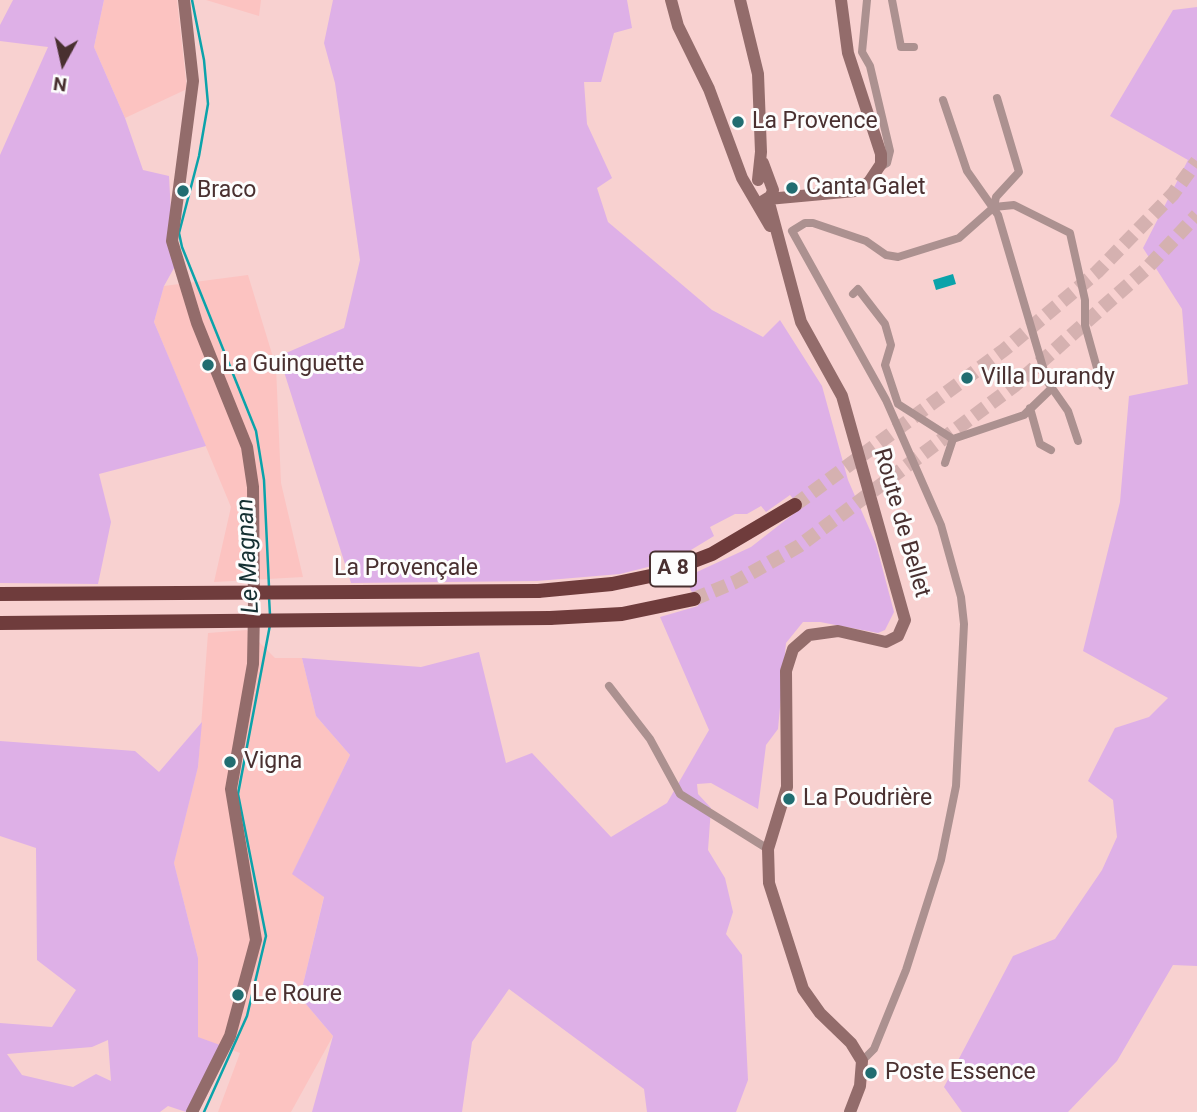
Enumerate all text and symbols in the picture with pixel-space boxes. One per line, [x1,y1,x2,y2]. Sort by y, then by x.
north arrow [28,28,98,98]
text: N [52,72,68,97]
place label: La Provence [752,108,878,136]
marker: La Provence [730,114,746,130]
place label: Canta Galet [806,174,925,202]
place label: Braco [197,177,256,205]
marker: Canta Galet [784,180,800,196]
marker: Braco [175,183,191,199]
place label: La Guinguette [222,351,364,379]
marker: La Guinguette [200,357,216,373]
place label: Villa Durandy [981,364,1115,392]
marker: Villa Durandy [959,370,975,386]
street label: Route de Bellet [867,445,935,601]
water label: Le Magnan [232,498,266,614]
road number: A 8 [650,552,696,586]
street label: La Provençale [334,555,478,583]
place label: Vigna [244,748,302,776]
marker: Vigna [222,754,238,770]
place label: La Poudrière [803,785,932,813]
marker: La Poudrière [781,791,797,807]
place label: Le Roure [252,981,342,1009]
marker: Le Roure [230,987,246,1003]
place label: Poste Essence [885,1059,1036,1087]
marker: Poste Essence [863,1065,879,1081]

